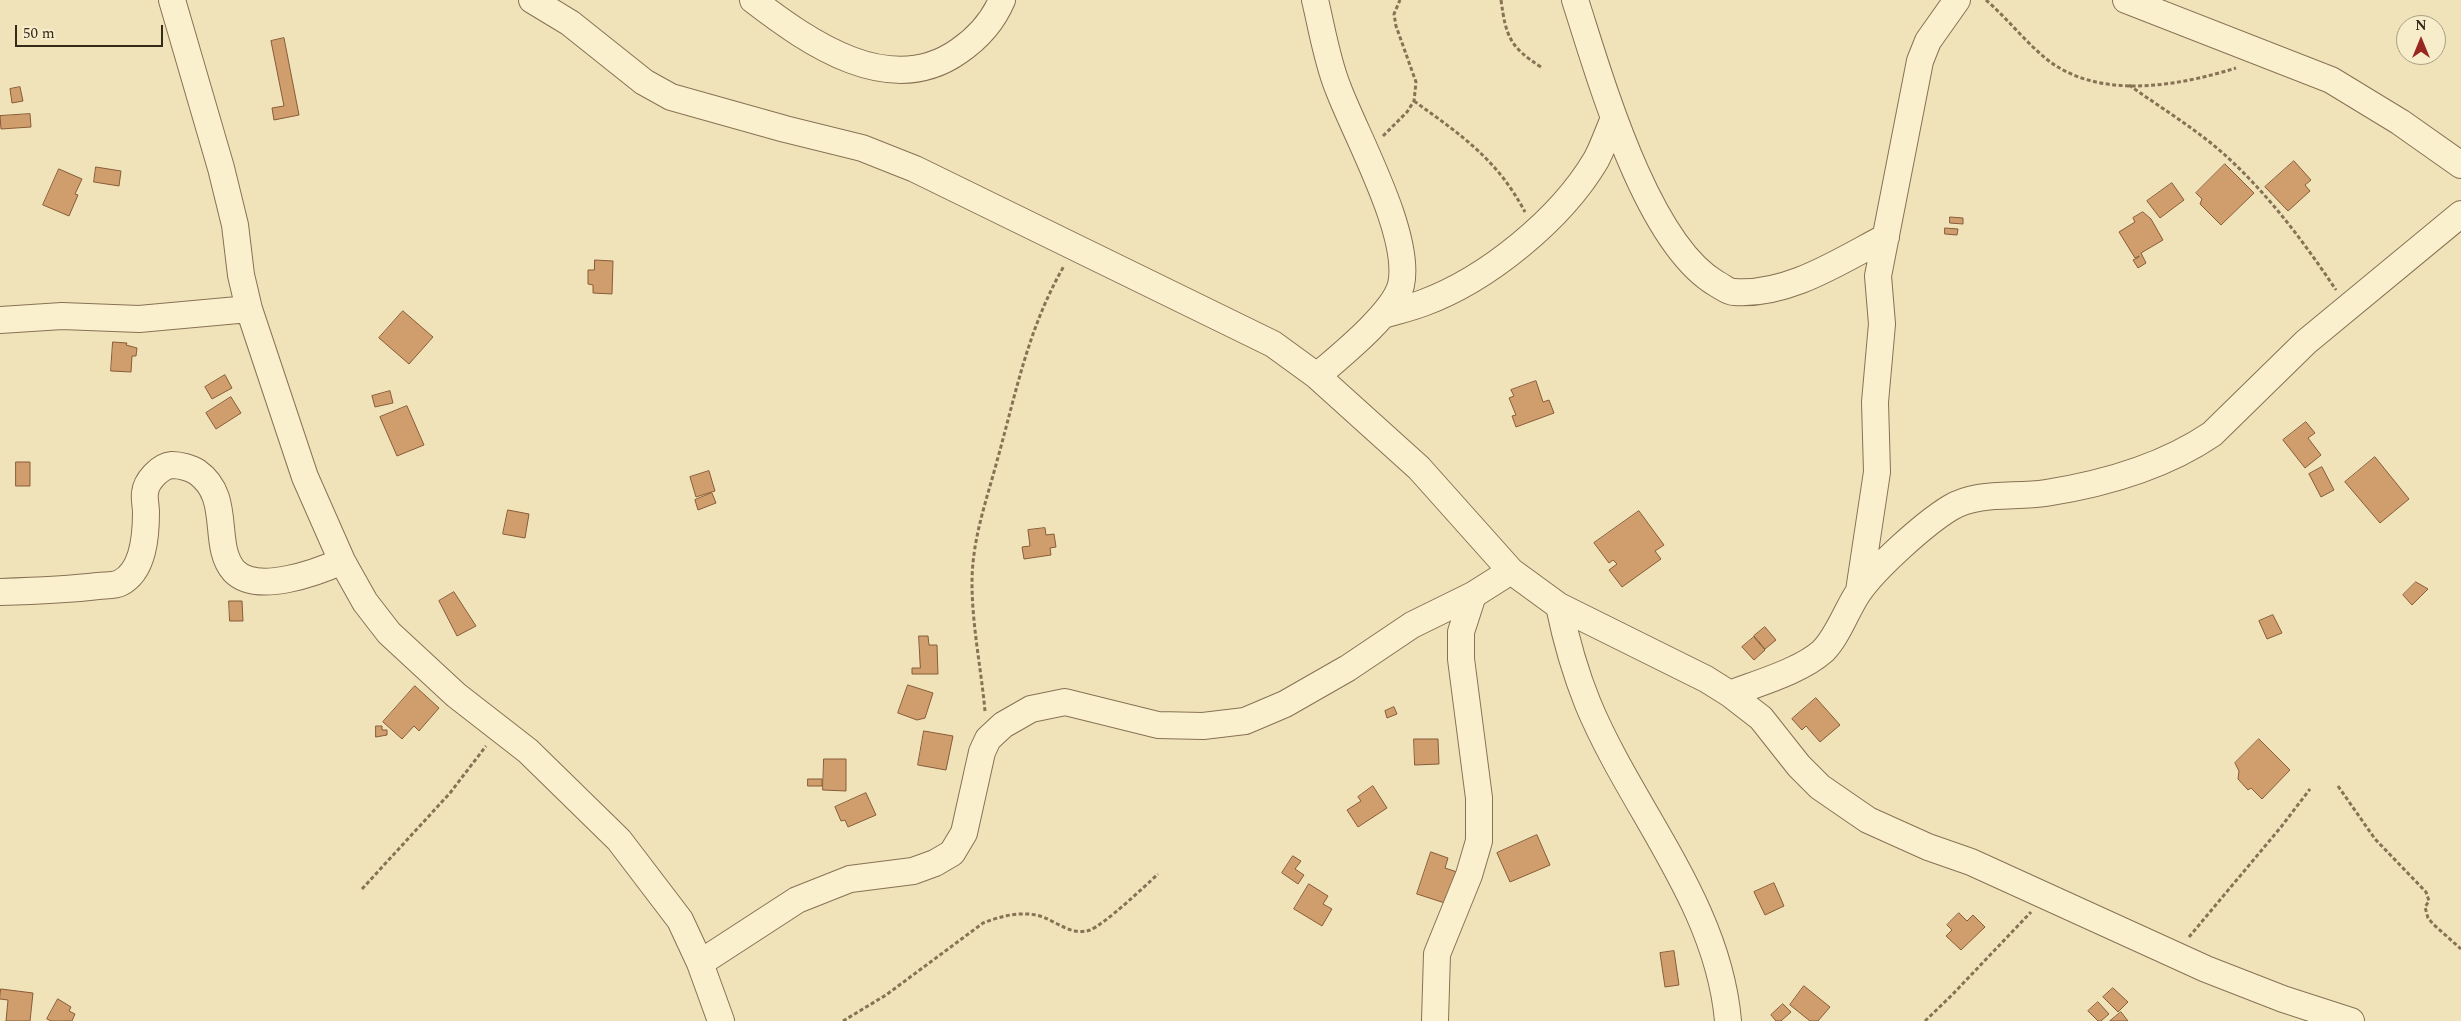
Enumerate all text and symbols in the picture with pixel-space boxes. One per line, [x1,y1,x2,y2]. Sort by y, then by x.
scale bar [18,15,165,47]
north arrow [2396,15,2446,65]
text: N [2415,15,2427,36]
text: 50 m [23,22,55,45]

